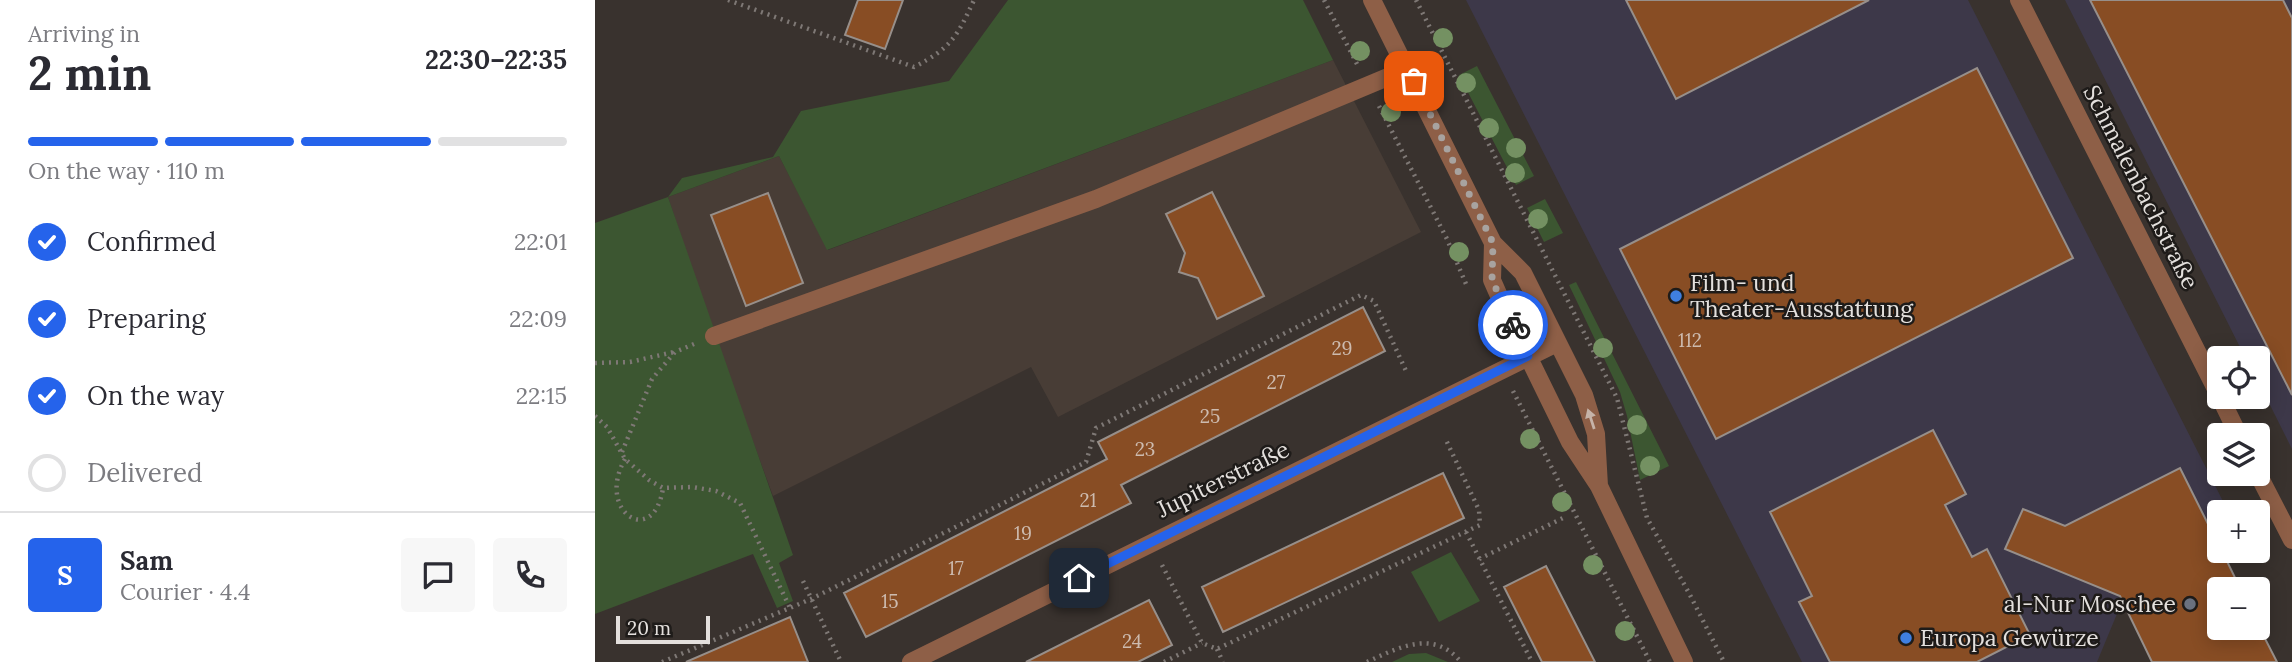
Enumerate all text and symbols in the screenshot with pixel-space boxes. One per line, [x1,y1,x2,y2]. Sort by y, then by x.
text: Arriving in [28,19,140,48]
text: 22:30–22:35 [425,43,567,76]
text: 2 min [28,44,151,103]
pin [1384,51,1444,111]
icon: bag [1395,62,1433,100]
street label: Schmalenbachstraße [2078,80,2205,293]
text: On the way · 110 m [28,156,225,185]
icon: check [28,223,66,261]
text: Confirmed [87,225,216,258]
text: 22:01 [514,227,567,256]
place label: Film- und Theater-Ausstattung [1690,268,1914,323]
marker: Film- und Theater-Ausstattung [1668,288,1684,304]
courier [1478,290,1548,360]
icon: check [28,300,66,338]
text: Preparing [87,302,206,335]
text: 22:09 [509,304,567,333]
icon: bike [1494,306,1532,344]
house number: 112 [1678,328,1702,352]
house number: 29 [1331,336,1353,360]
map controls [2207,346,2270,640]
button: locate [2207,346,2270,409]
house number: 27 [1267,370,1286,394]
icon: check [28,377,66,415]
text: On the way [87,379,224,412]
text: 22:15 [516,381,567,410]
house number: 25 [1200,404,1220,428]
one-way arrow [1586,408,1596,429]
button: layers [2207,423,2270,486]
street label: Jupiterstraße [1151,434,1294,523]
house number: 23 [1135,437,1155,461]
text: Delivered [87,456,203,489]
house number: 21 [1079,488,1097,512]
button: + [2207,500,2270,563]
house number: 19 [1014,521,1032,545]
button: chat [401,538,475,612]
button: phone [493,538,567,612]
text: Sam [120,544,173,577]
pin [1049,548,1109,608]
house number: 17 [948,556,964,580]
text: S [57,559,73,592]
icon: home [1060,559,1098,597]
text: Courier · 4.4 [120,577,251,606]
button: − [2207,577,2270,640]
house number: 15 [881,589,899,613]
place label: al-Nur Moschee [2004,589,2176,618]
marker: al-Nur Moschee [2182,596,2198,612]
scale bar [616,613,711,645]
text: 20 m [627,616,671,640]
place label: Europa Gewürze [1920,623,2099,652]
house number: 24 [1122,629,1142,653]
marker: Europa Gewürze [1898,630,1914,646]

